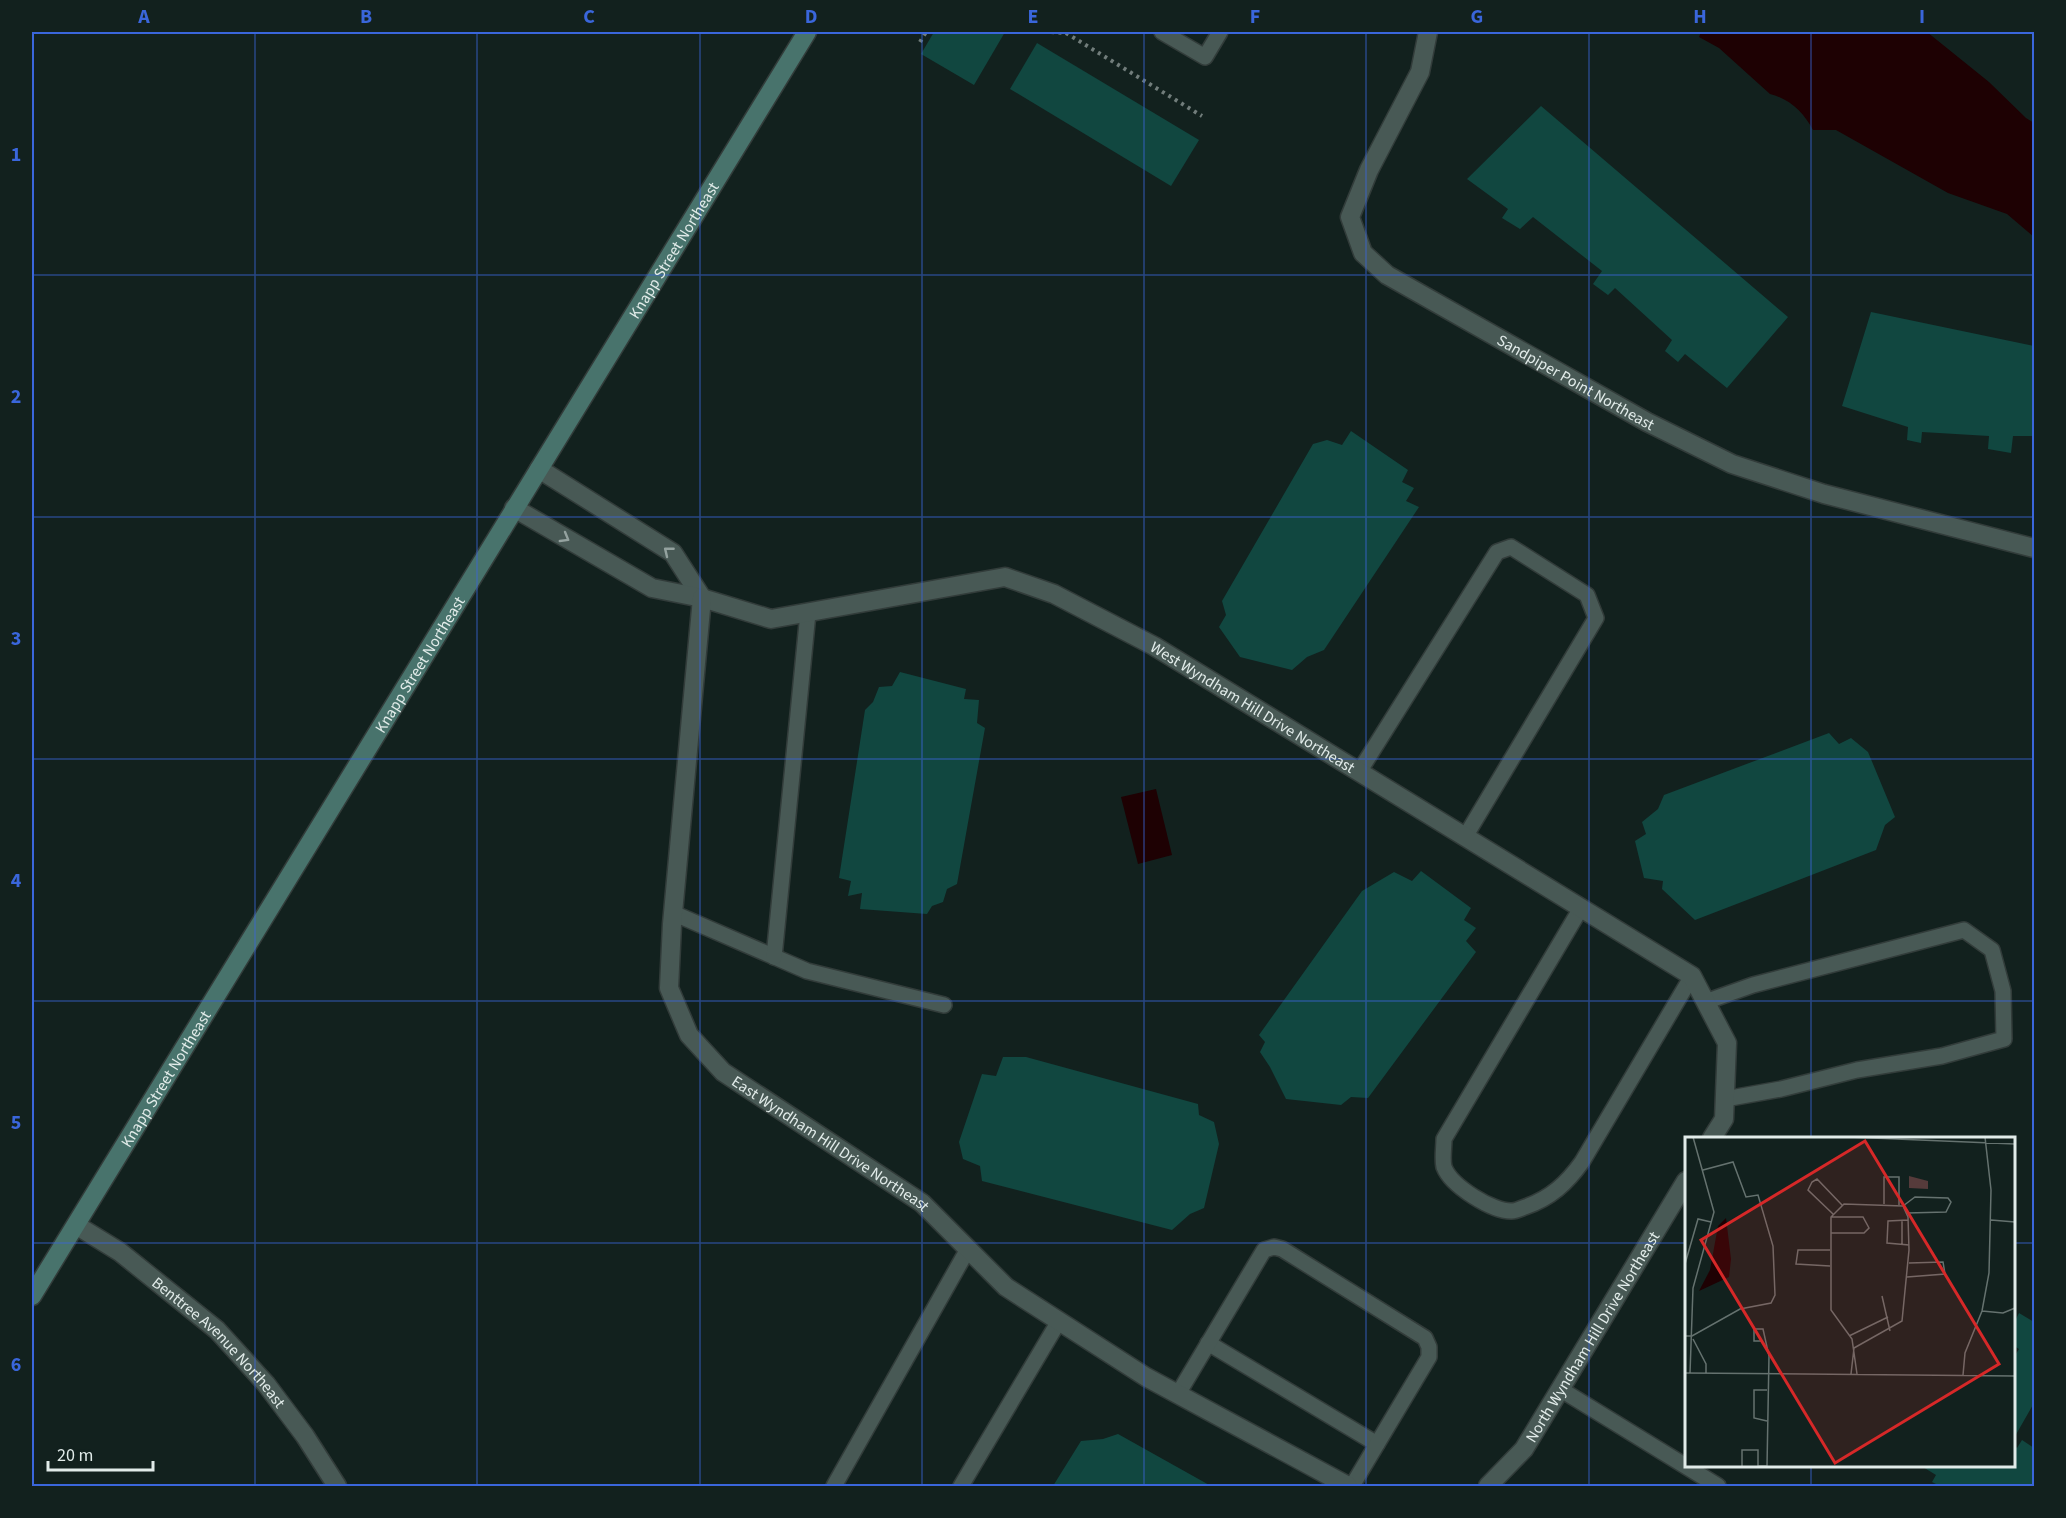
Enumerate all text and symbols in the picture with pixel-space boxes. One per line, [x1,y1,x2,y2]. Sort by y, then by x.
text: A [137,3,150,31]
text: B [360,3,372,31]
text: C [583,3,595,31]
text: D [805,3,817,31]
text: E [1028,3,1038,31]
text: F [1250,3,1260,31]
text: G [1471,3,1483,31]
text: H [1693,3,1707,31]
text: I [1919,3,1925,31]
text: 1 [11,141,21,169]
street label: Knapp Street Northeast [624,177,725,323]
street label: Sandpiper Point Northeast [1493,329,1659,436]
text: 2 [11,383,21,411]
one-way arrow [559,530,569,542]
one-way arrow [664,548,675,559]
street label: Knapp Street Northeast [370,592,471,737]
text: 3 [11,625,21,653]
street label: West Wyndham Hill Drive Northeast [1146,636,1359,779]
text: 4 [11,867,22,895]
street label: Knapp Street Northeast [116,1006,217,1152]
street label: East Wyndham Hill Drive Northeast [727,1071,935,1217]
text: 5 [11,1109,21,1137]
inset map [1685,1137,2015,1467]
street label: North Wyndham Hill Drive Northeast [1521,1227,1665,1447]
street label: Benttree Avenue Northeast [147,1272,291,1413]
text: 6 [11,1351,21,1379]
scale bar [48,1434,153,1472]
text: 20 m [57,1443,93,1468]

